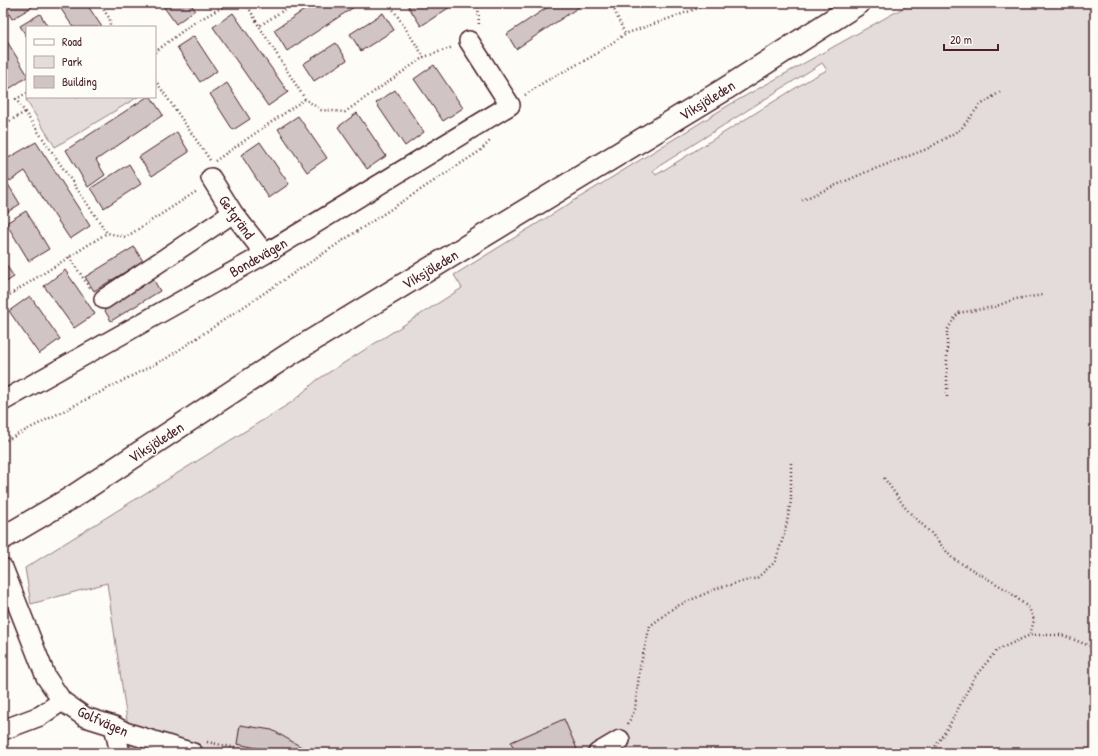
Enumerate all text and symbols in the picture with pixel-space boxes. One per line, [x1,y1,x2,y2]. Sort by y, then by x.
legend [26,26,156,98]
scale bar [944,26,998,52]
text: 20 m [950,31,972,48]
text: Road [62,33,82,50]
text: Park [62,53,82,70]
text: Building [62,73,97,90]
street label: Viksjöleden [675,75,739,125]
street label: Getgränd [214,191,260,243]
street label: Bondevägen [225,232,291,282]
street label: Viksjöleden [398,244,462,294]
street label: Viksjöleden [124,416,188,468]
street label: Golfvägen [74,700,132,742]

